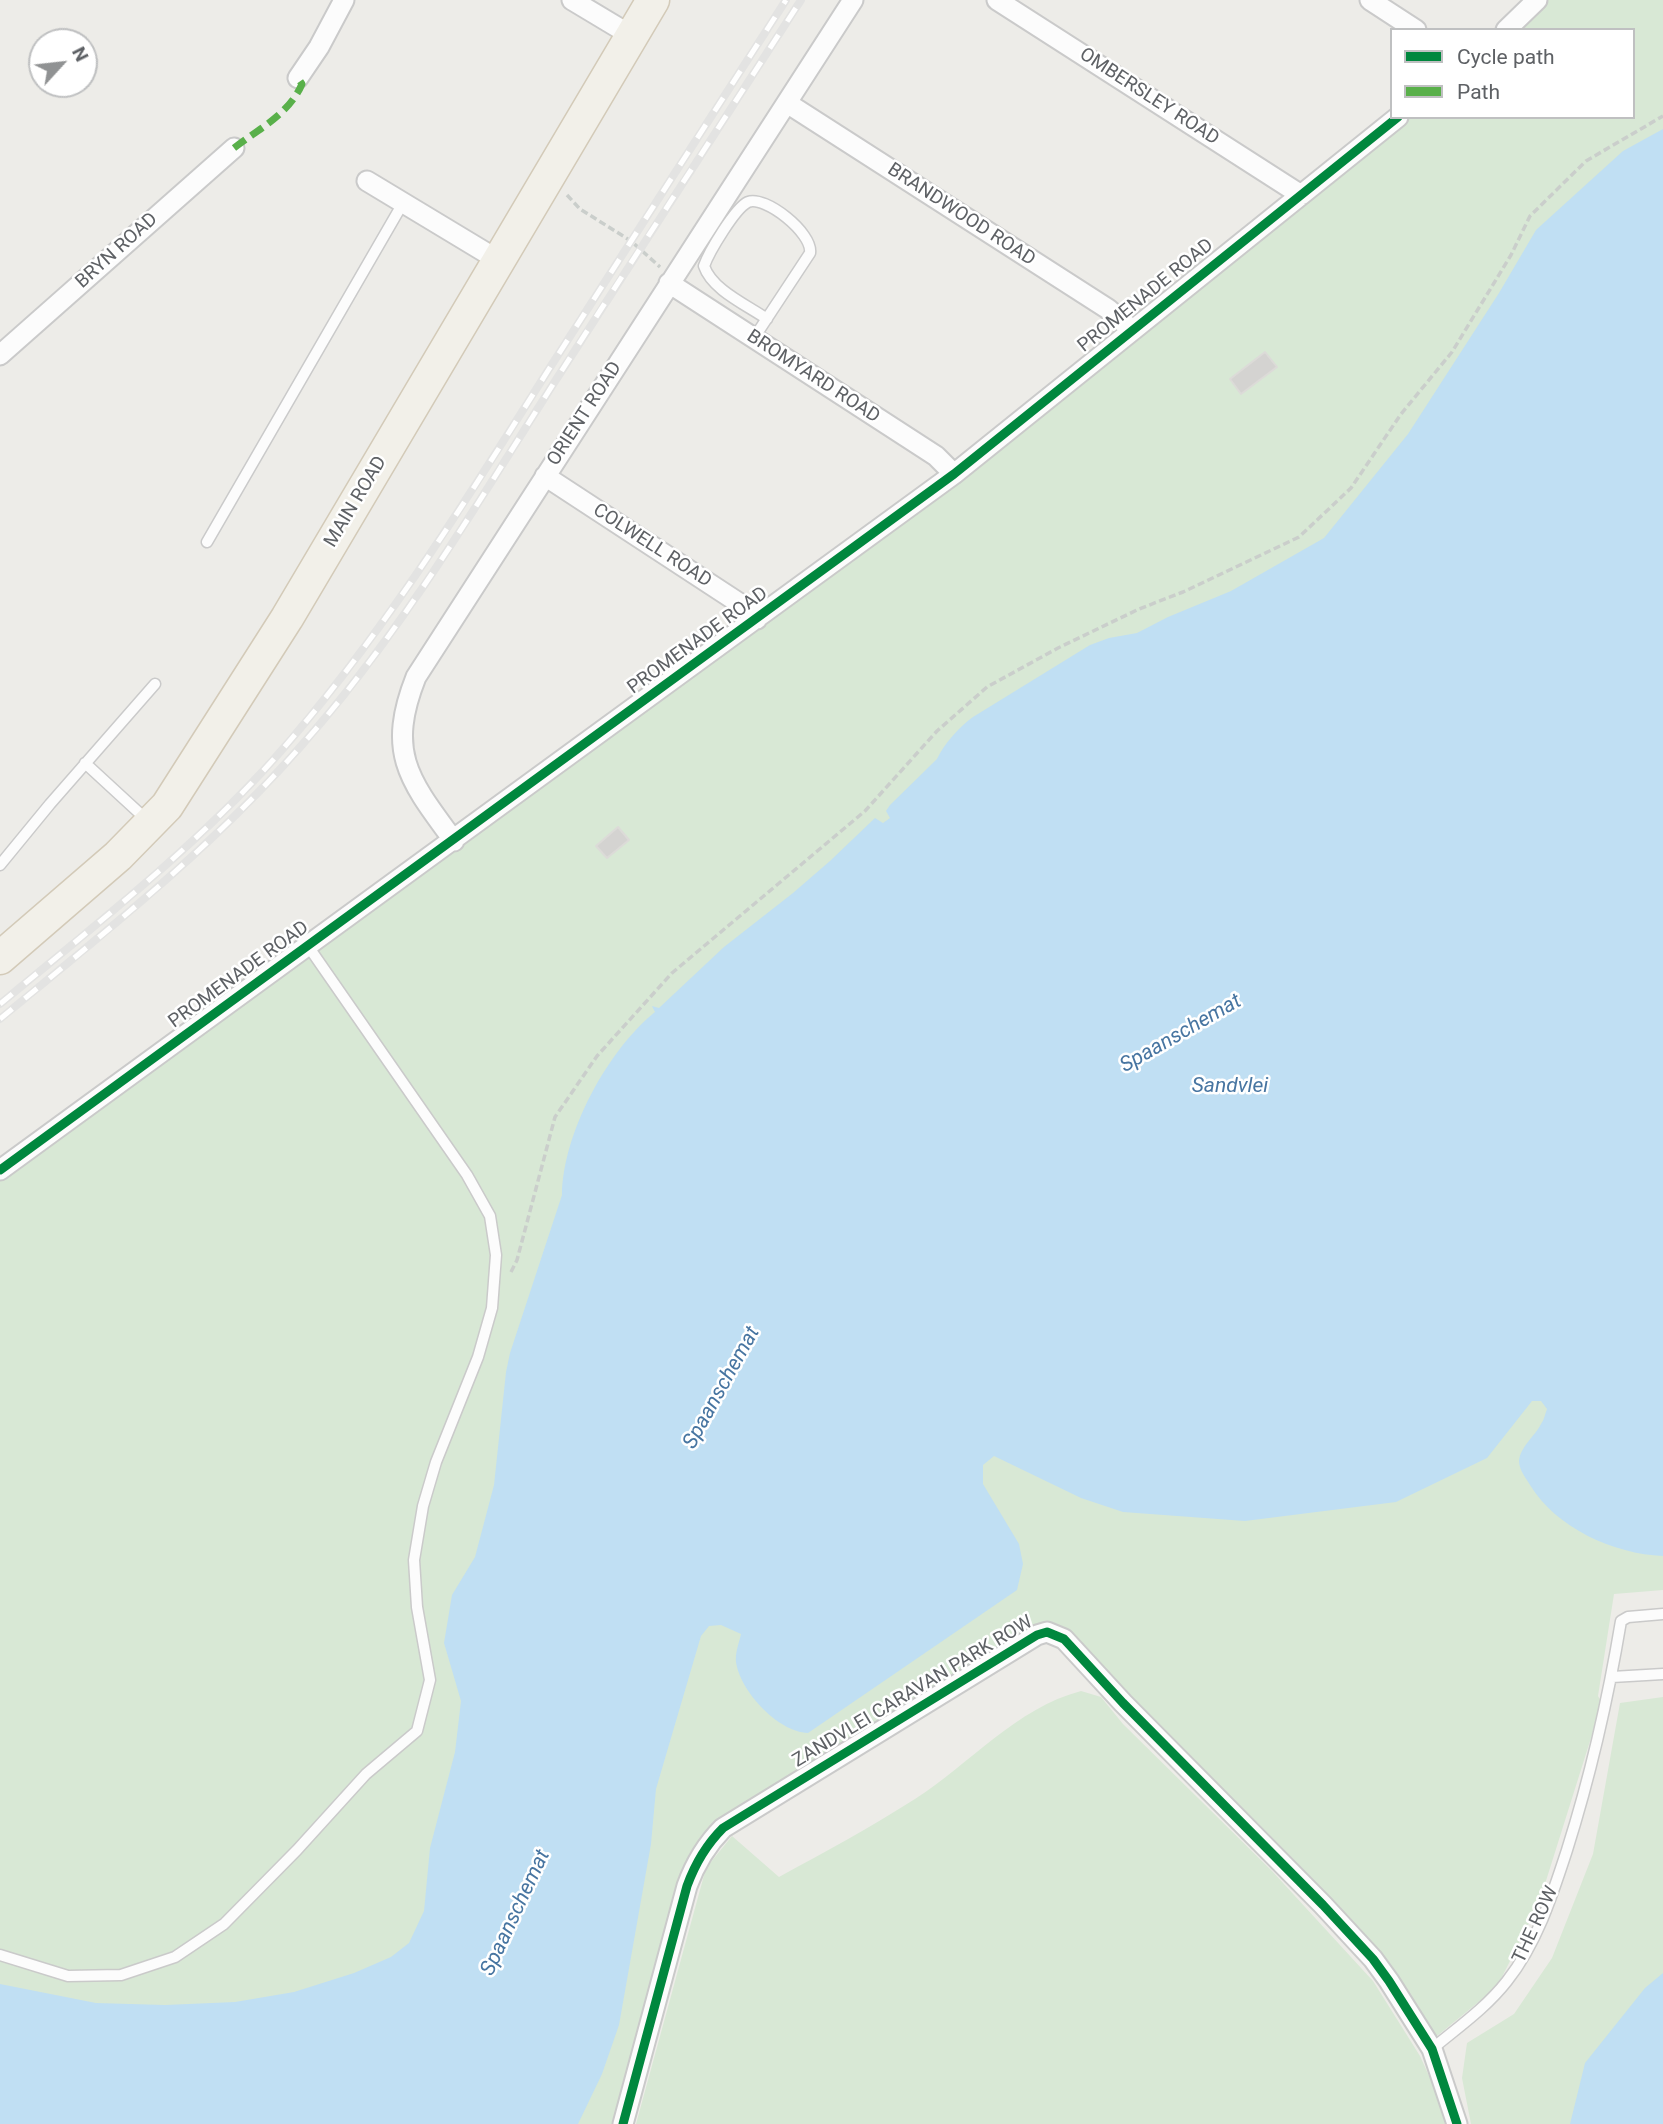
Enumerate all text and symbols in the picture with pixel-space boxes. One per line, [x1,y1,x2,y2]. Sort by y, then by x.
north arrow [28,28,98,98]
legend [1390,28,1635,119]
text: N [67,43,94,65]
street label: OMBERSLEY ROAD [1075,43,1223,151]
text: Cycle path [1457,45,1555,69]
text: Path [1457,80,1500,104]
street label: BRANDWOOD ROAD [883,159,1039,271]
street label: BRYN ROAD [71,208,163,294]
street label: PROMENADE ROAD [1074,234,1218,358]
street label: BROMYARD ROAD [742,325,884,429]
street label: ORIENT ROAD [543,358,627,470]
street label: MAIN ROAD [320,452,392,552]
street label: COLWELL ROAD [588,499,716,593]
street label: PROMENADE ROAD [623,582,773,700]
street label: PROMENADE ROAD [164,916,314,1034]
water label: Spaanschemat [1116,989,1246,1079]
water label: Sandvlei [1192,1074,1268,1100]
water label: Spaanschemat [678,1323,766,1453]
street label: ZANDVLEI CARAVAN PARK ROW [789,1611,1037,1773]
water label: Spaanschemat [476,1846,556,1980]
street label: THE ROW [1508,1883,1564,1967]

